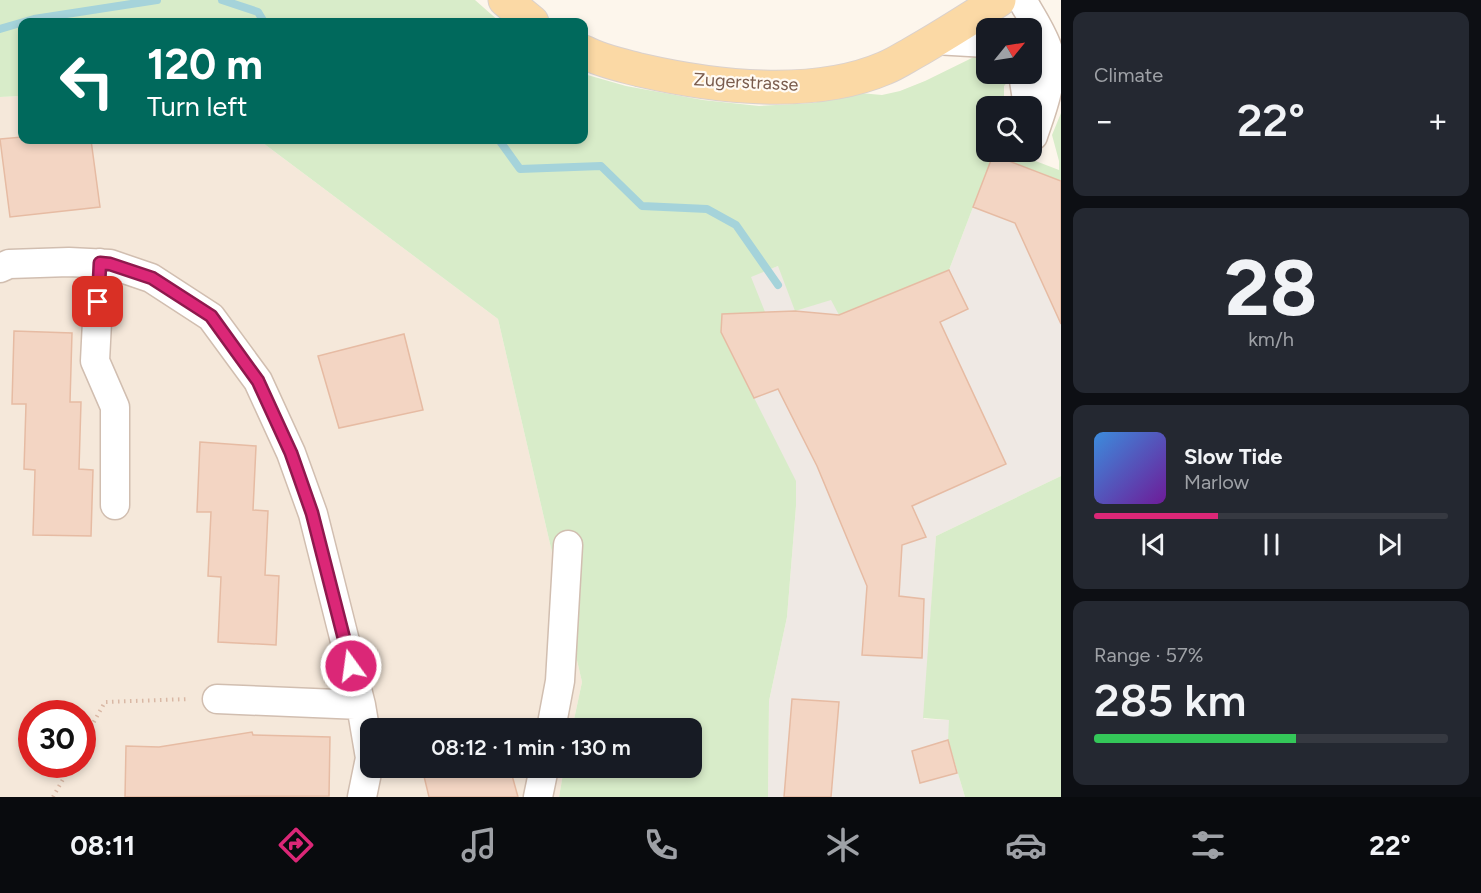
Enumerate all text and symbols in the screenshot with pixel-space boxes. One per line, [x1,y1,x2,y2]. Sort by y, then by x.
north arrow [976,18,1042,84]
map controls [976,18,1042,162]
text: 120 m [147,39,263,90]
icon: left [48,42,126,120]
text: Climate [1094,63,1163,87]
street label: Zugerstrasse [693,68,799,96]
text: Turn left [147,90,247,123]
text: 22° [1237,93,1305,147]
button: search [976,96,1042,162]
text: − [1094,101,1115,140]
text: + [1427,101,1448,140]
text: 28 [1225,241,1317,335]
pin [72,276,123,327]
icon: arrive [81,285,114,318]
text: km/h [1248,327,1294,351]
text: Slow Tide [1184,443,1283,470]
text: Marlow [1184,470,1249,494]
icon: previous [1137,528,1170,561]
icon: pause [1255,528,1288,561]
icon: next [1373,528,1406,561]
position arrow [319,634,383,698]
text: Range · 57% [1094,643,1203,667]
text: 285 km [1094,673,1246,727]
speed limit sign: 30 [18,700,96,778]
text: 08:12 · 1 min · 130 m [431,734,631,761]
icon: directions [275,824,317,866]
icon: music [458,824,500,866]
icon: phone [640,824,682,866]
icon: climate [822,824,864,866]
icon: car [1005,824,1047,866]
icon: filters [1187,824,1229,866]
text: 08:11 [70,829,135,862]
text: 22° [1369,829,1411,862]

